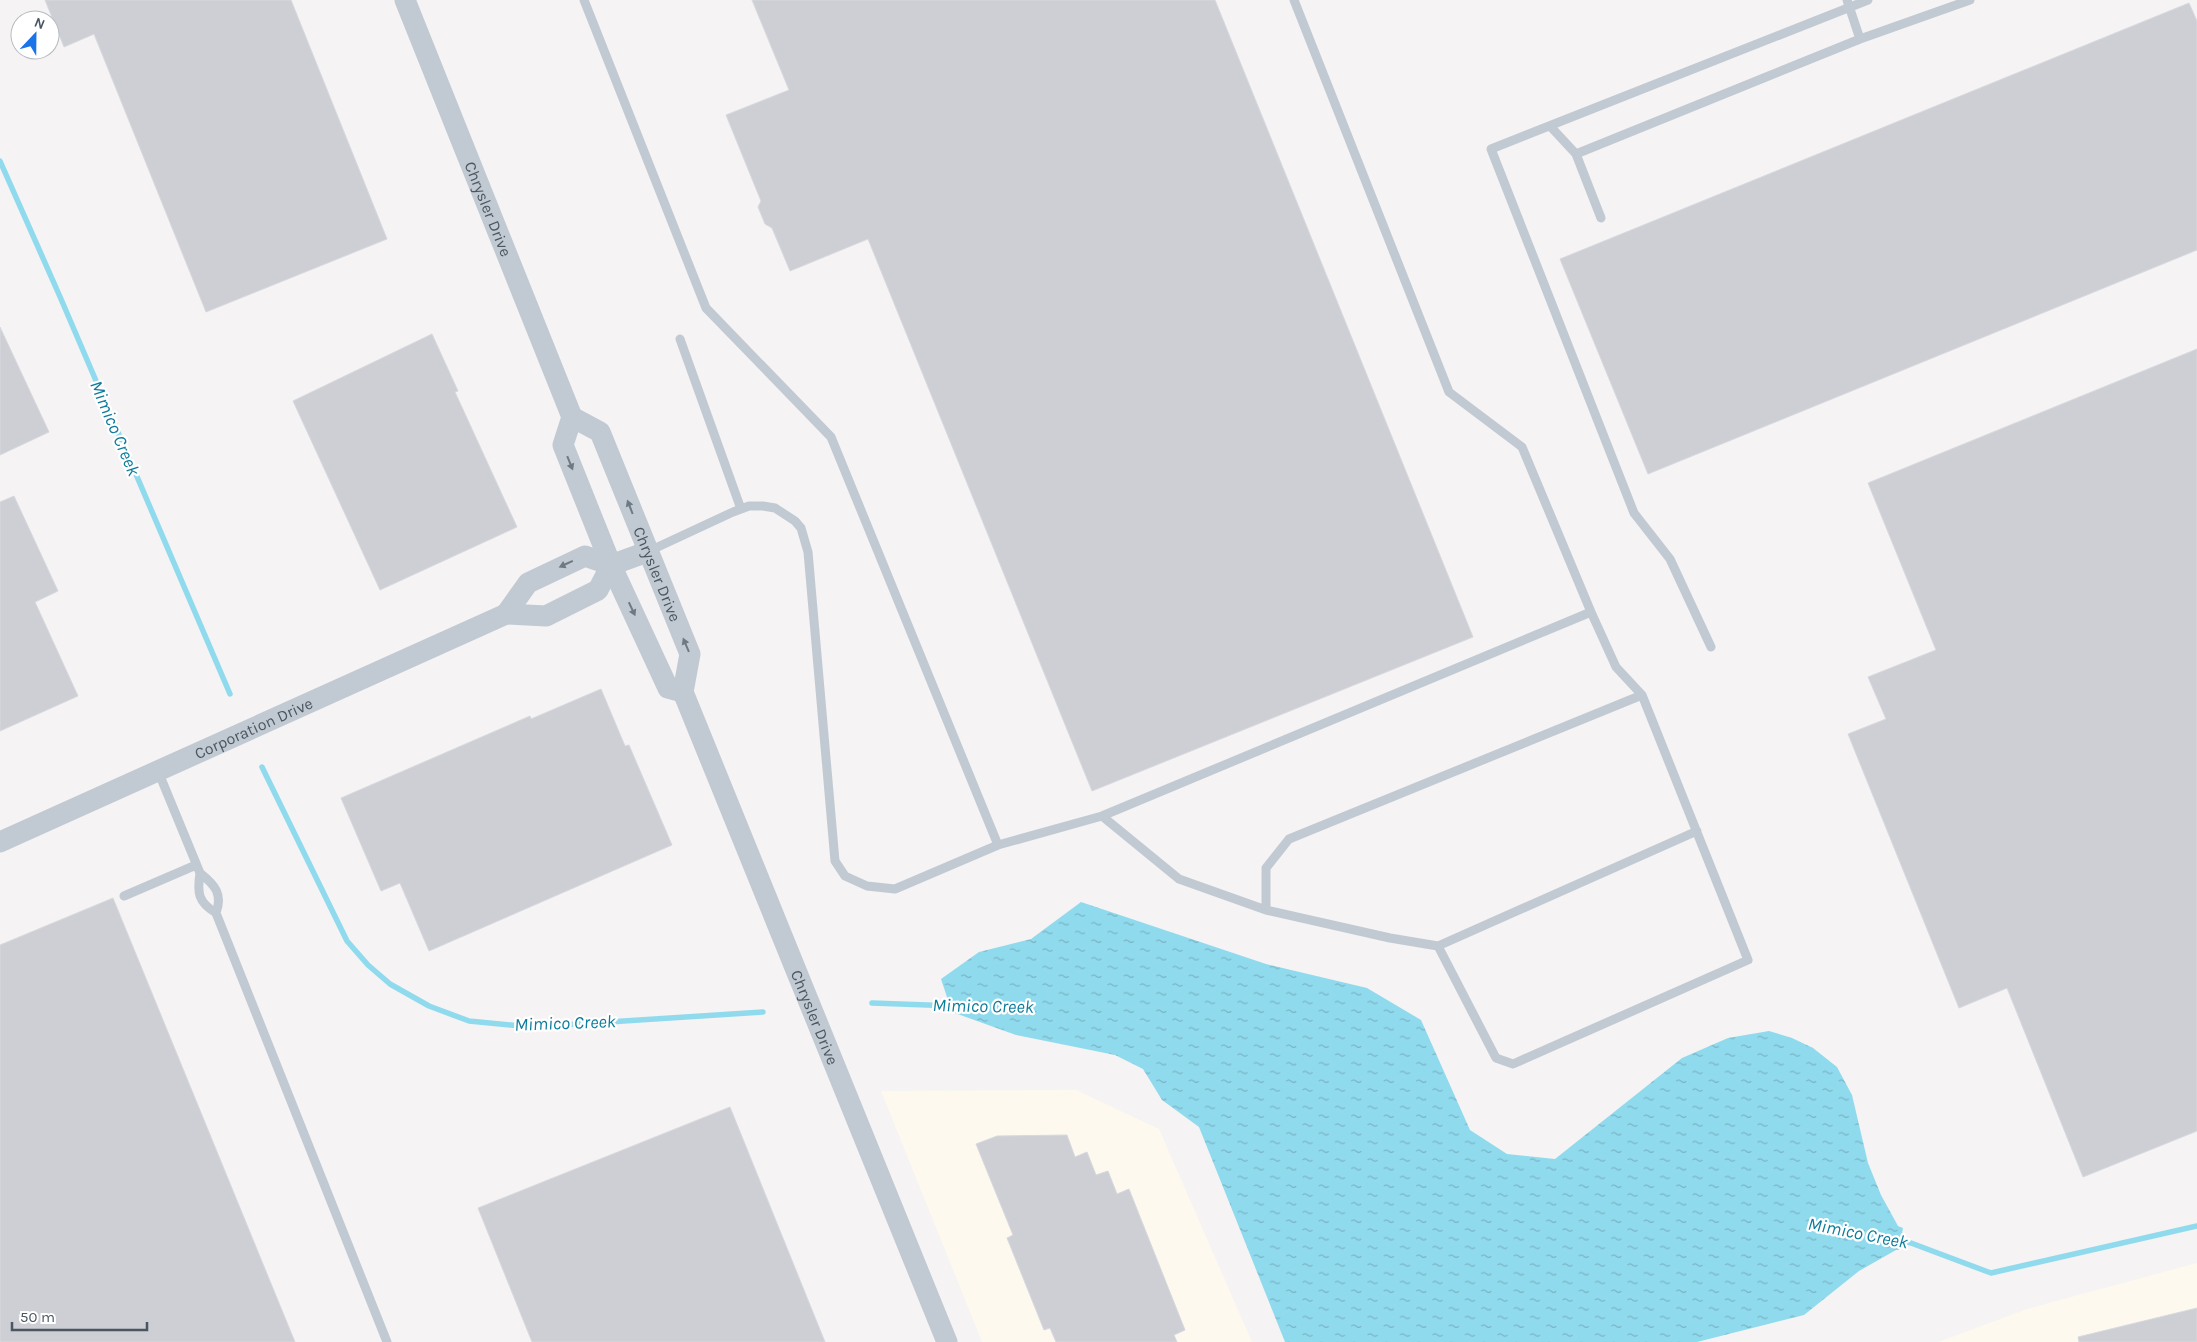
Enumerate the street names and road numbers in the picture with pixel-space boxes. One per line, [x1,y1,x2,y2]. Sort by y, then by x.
street label: Chrysler Drive [461,159,516,259]
street label: Chrysler Drive [630,524,685,624]
street label: Corporation Drive [191,693,315,763]
street label: Chrysler Drive [787,967,843,1068]

